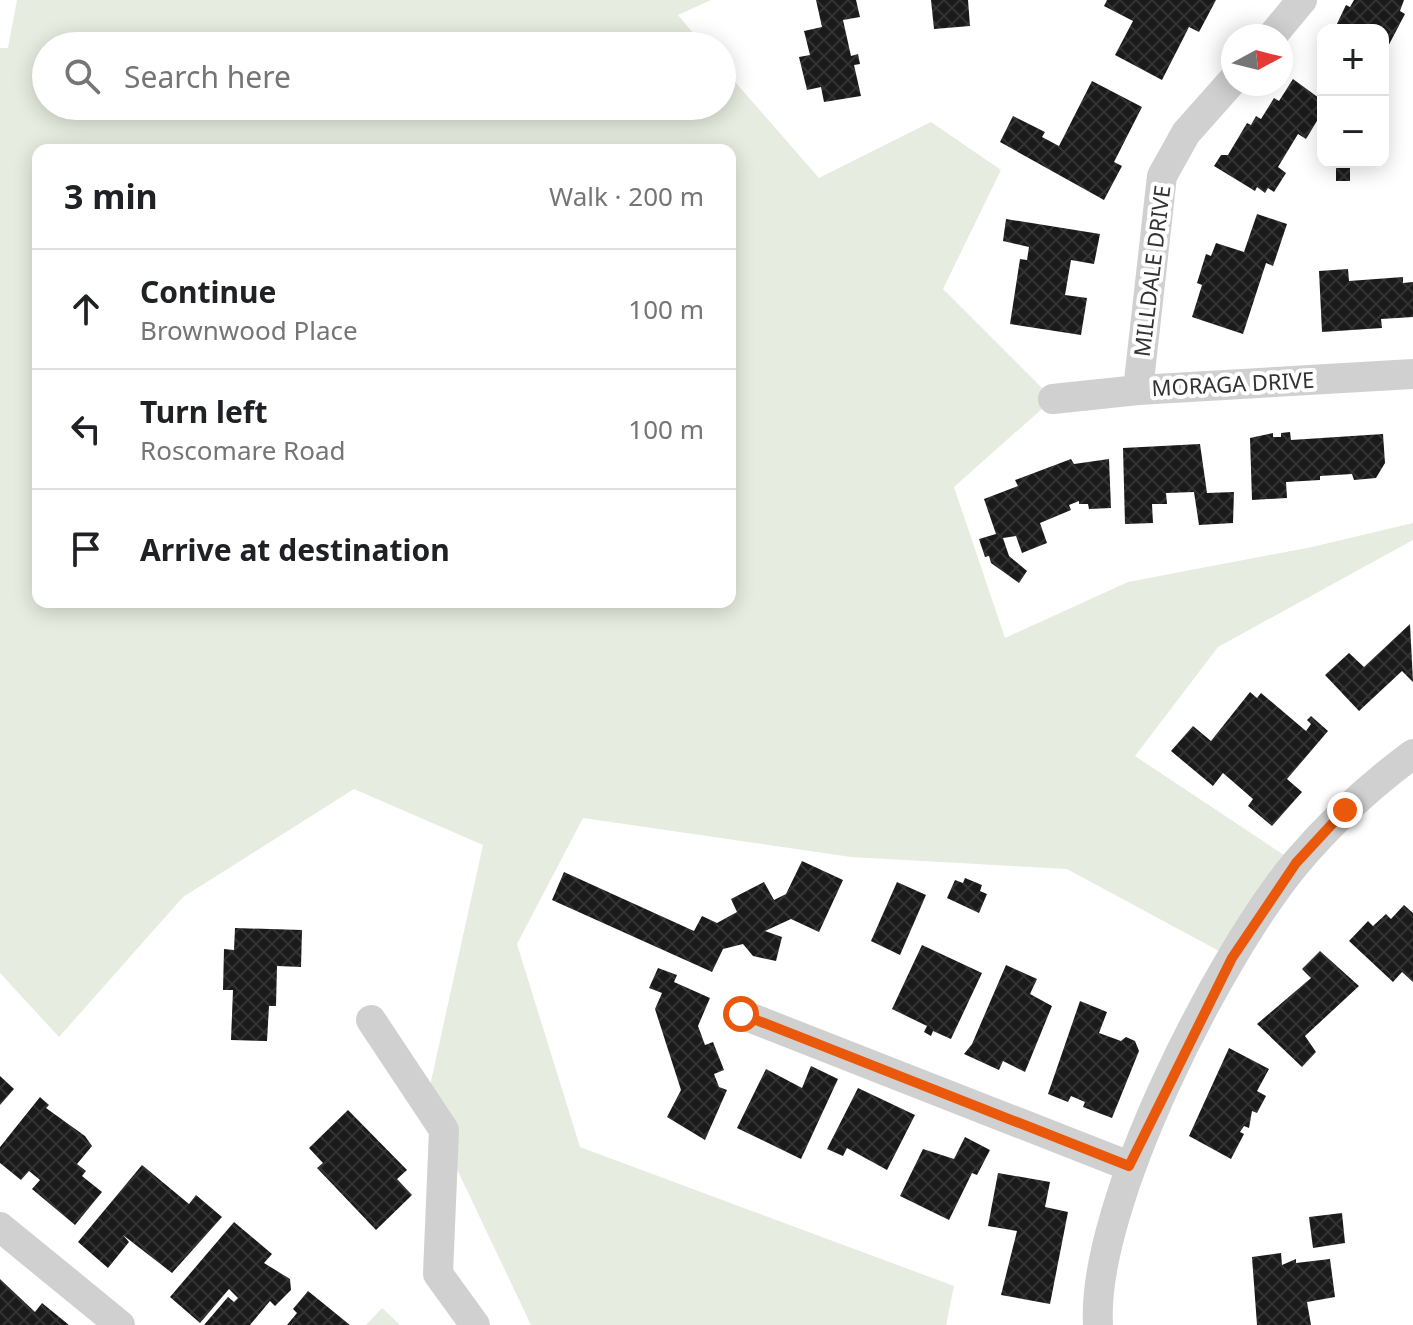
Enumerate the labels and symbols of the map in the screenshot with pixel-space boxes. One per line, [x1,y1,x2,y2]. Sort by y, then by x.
north arrow [1221,24,1293,96]
street label: MILLDALE DRIVE [1126,184,1176,358]
street label: MORAGA DRIVE [1151,364,1315,402]
route end [1327,792,1363,828]
route start [723,996,759,1032]

